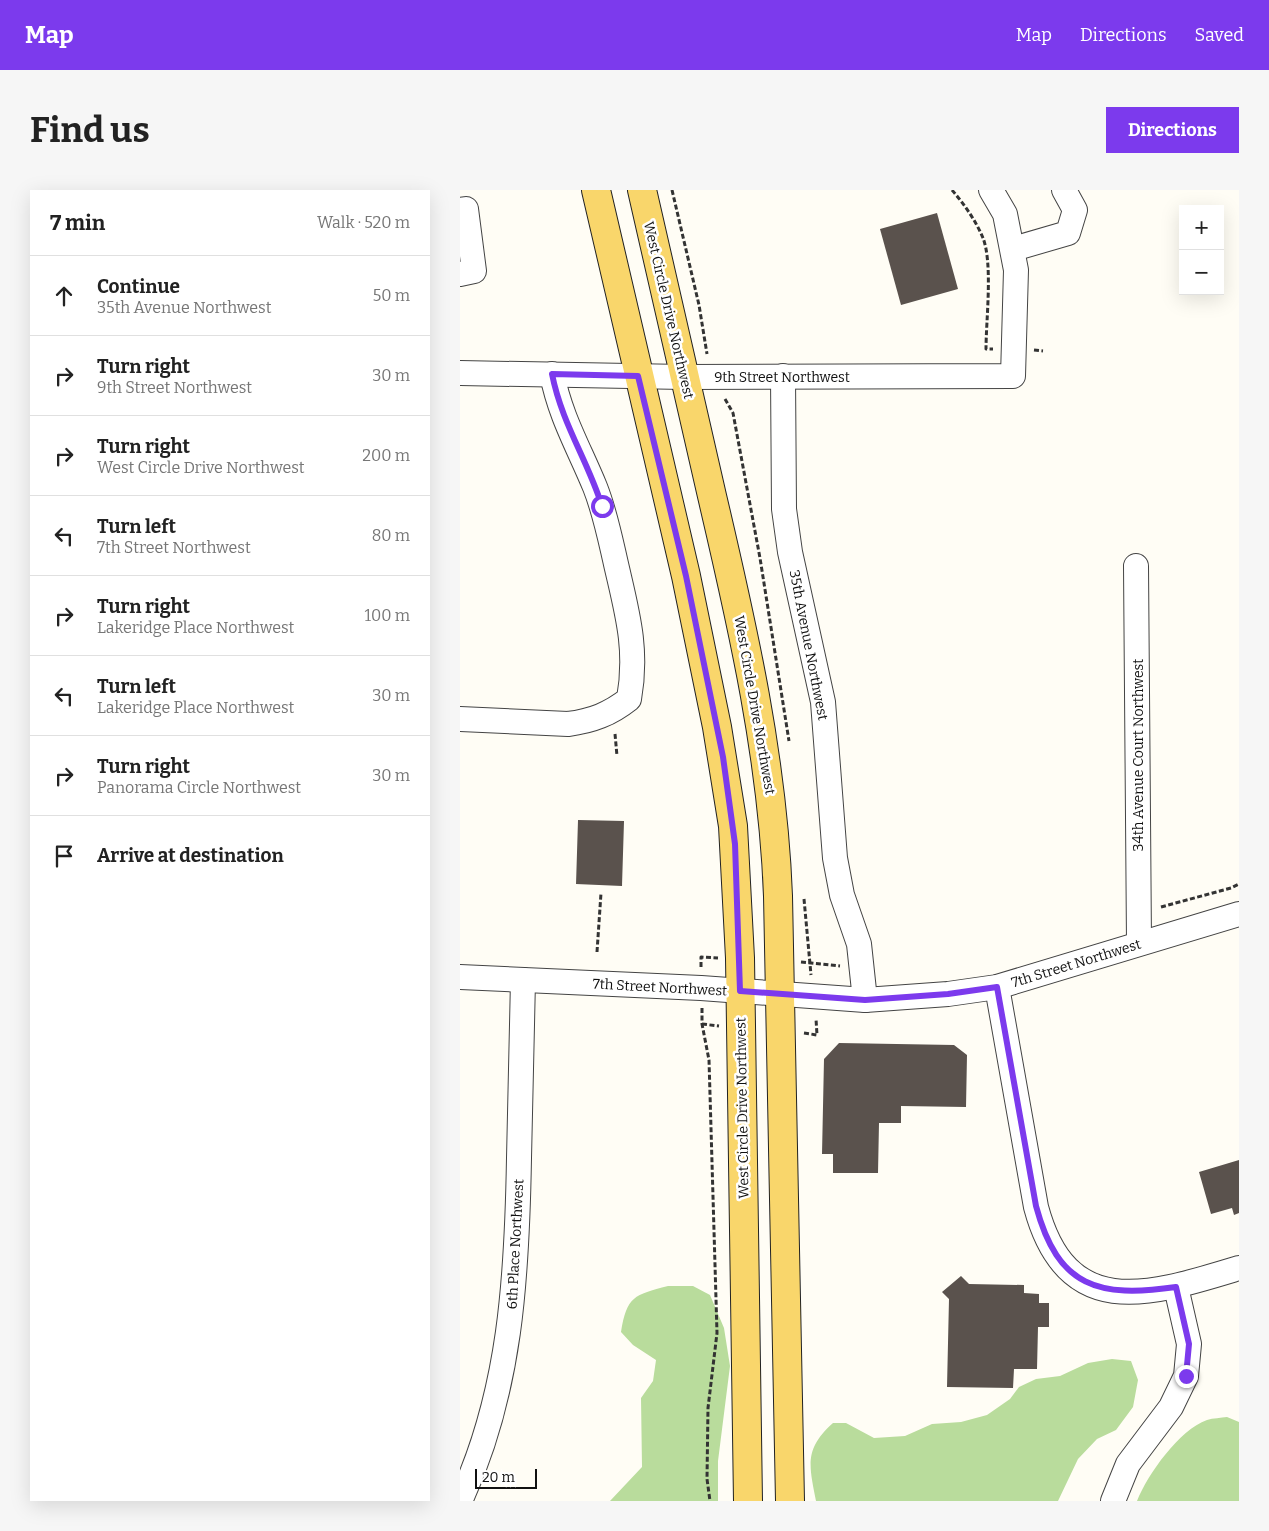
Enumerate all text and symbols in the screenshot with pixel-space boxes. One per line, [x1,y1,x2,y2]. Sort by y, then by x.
text: Map [25,21,74,49]
text: Map [1016,24,1052,46]
text: Directions [1080,24,1167,46]
text: Saved [1195,24,1244,46]
button: Directions [1106,107,1239,153]
text: Find us [30,109,150,151]
map controls [1179,205,1224,295]
button: + [1179,205,1224,250]
text: 7 min [50,210,105,236]
text: Walk · 520 m [317,213,410,232]
street label: West Circle Drive Northwest [640,220,697,401]
button: − [1179,250,1224,295]
text: Continue [97,275,180,298]
icon: ahead [50,282,78,310]
text: 50 m [373,286,410,305]
text: 35th Avenue Northwest [97,298,271,317]
text: Turn right [97,355,190,378]
icon: right [50,362,78,390]
text: 30 m [372,366,410,385]
street label: 9th Street Northwest [714,369,850,386]
text: 9th Street Northwest [97,378,252,397]
text: Turn right [97,435,190,458]
icon: right [50,442,78,470]
text: 200 m [362,446,410,465]
text: West Circle Drive Northwest [97,458,305,477]
route start [591,495,614,518]
text: Turn left [97,515,176,538]
icon: left [50,522,78,550]
text: 80 m [372,526,410,545]
text: 7th Street Northwest [97,538,251,557]
street label: 35th Avenue Northwest [786,569,831,722]
text: Turn right [97,595,190,618]
icon: right [50,602,78,630]
text: 100 m [365,606,410,625]
street label: West Circle Drive Northwest [730,614,779,796]
text: Lakeridge Place Northwest [97,618,294,637]
street label: 34th Avenue Court Northwest [1130,659,1147,851]
text: Turn left [97,675,176,698]
icon: left [50,682,78,710]
text: 30 m [372,686,410,705]
text: Lakeridge Place Northwest [97,698,294,717]
text: Turn right [97,755,190,778]
icon: right [50,762,78,790]
text: 30 m [372,766,410,785]
text: Panorama Circle Northwest [97,778,301,797]
icon: arrive [50,842,78,870]
text: Arrive at destination [97,844,284,867]
street label: 7th Street Northwest [1009,936,1143,991]
street label: 7th Street Northwest [592,975,728,1000]
street label: West Circle Drive Northwest [732,1017,753,1199]
street label: 6th Place Northwest [504,1178,527,1310]
route end [1175,1365,1198,1388]
scale bar [475,1466,538,1489]
text: 20 m [482,1469,515,1486]

